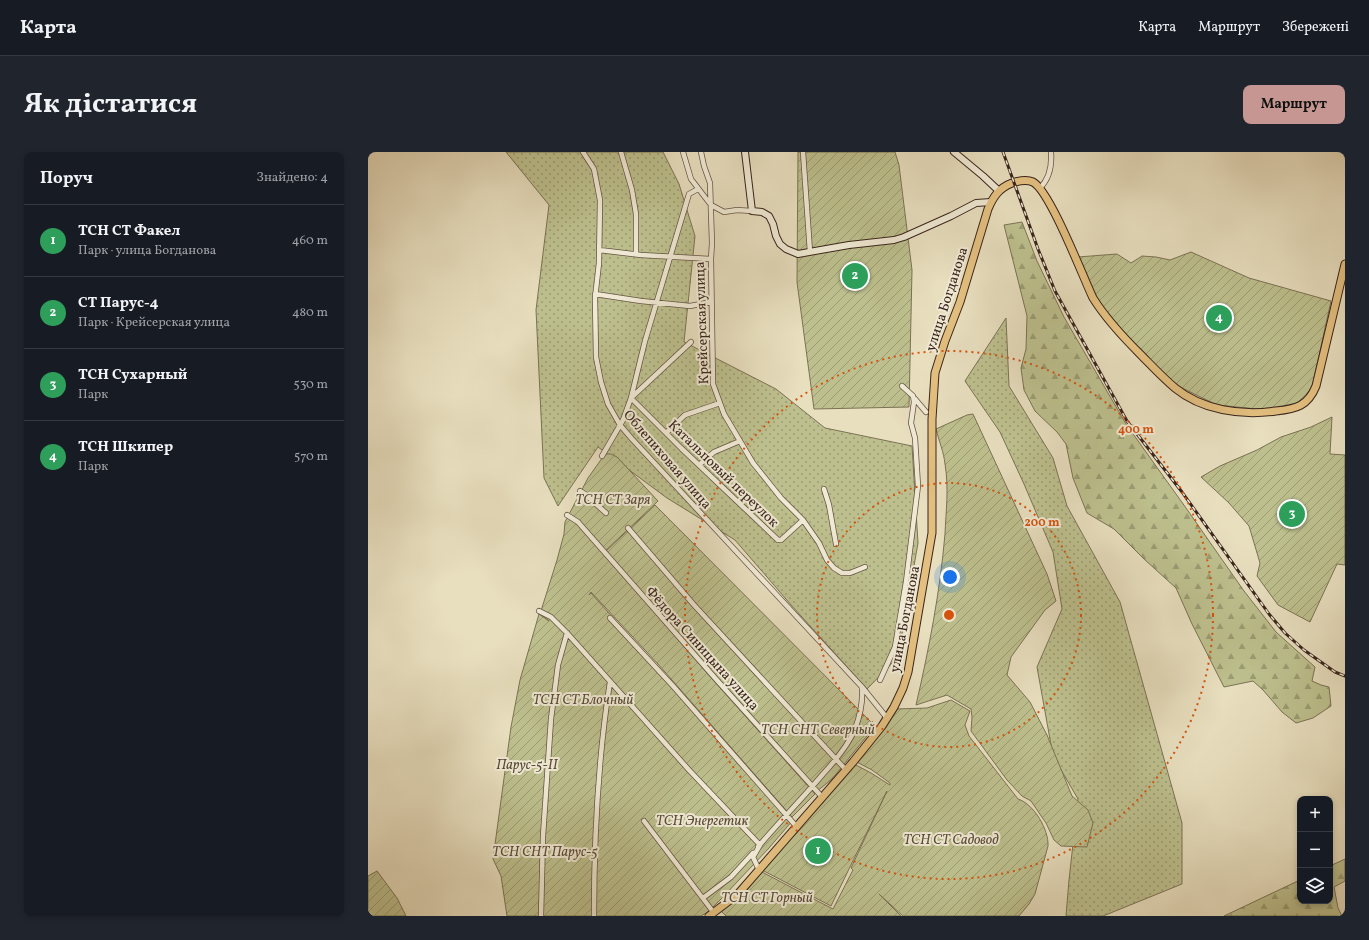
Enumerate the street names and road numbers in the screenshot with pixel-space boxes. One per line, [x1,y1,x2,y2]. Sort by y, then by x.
street label: улица Богданова [922,245,973,354]
street label: Крейсерская улица [691,261,714,385]
street label: Облепиховая улица [618,406,715,514]
street label: Катальповый переулок [663,416,783,532]
street label: улица Богданова [886,564,925,674]
street label: Фёдора Синицына улица [641,583,763,715]

